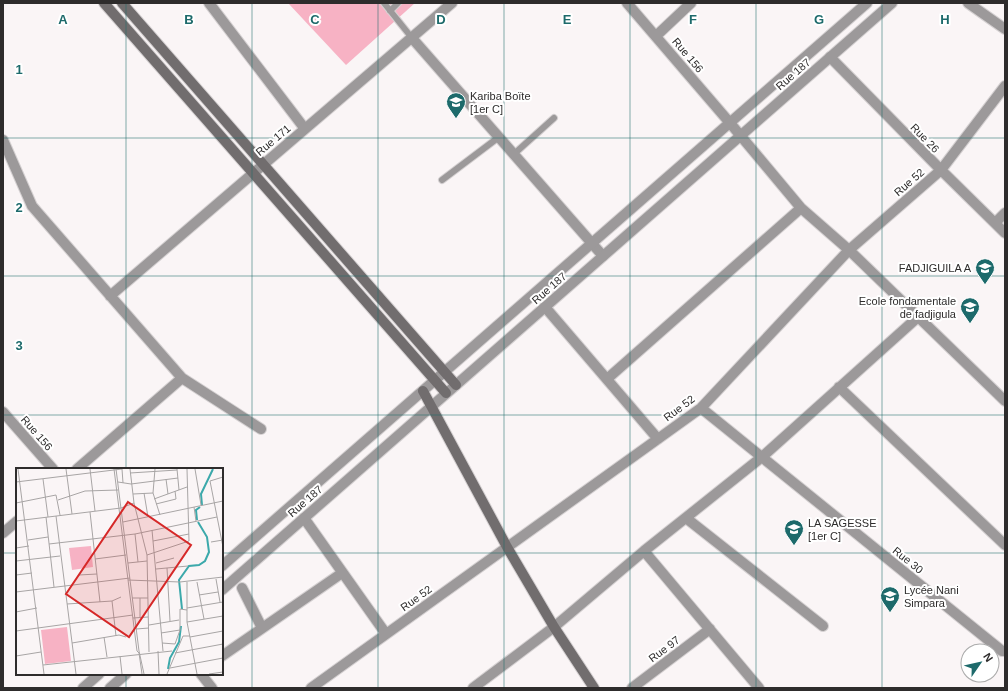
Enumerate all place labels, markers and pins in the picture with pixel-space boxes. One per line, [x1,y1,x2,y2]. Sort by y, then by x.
place label: Kariba Boïte [1er C] [470,90,531,115]
school or university icon: Kariba Boïte [1er C] [445,91,467,119]
school or university icon: FADJIGUILA A [974,257,996,285]
place label: FADJIGUILA A [899,262,972,274]
place label: Ecole fondamentale de fadjigula [859,295,957,320]
school or university icon: Ecole fondamentale de fadjigula [959,296,981,324]
place label: LA SAGESSE [1er C] [808,517,876,542]
school or university icon: LA SAGESSE [1er C] [783,518,805,546]
place label: Lycée Nani Simpara [904,584,959,609]
school or university icon: Lycée Nani Simpara [879,585,901,613]

